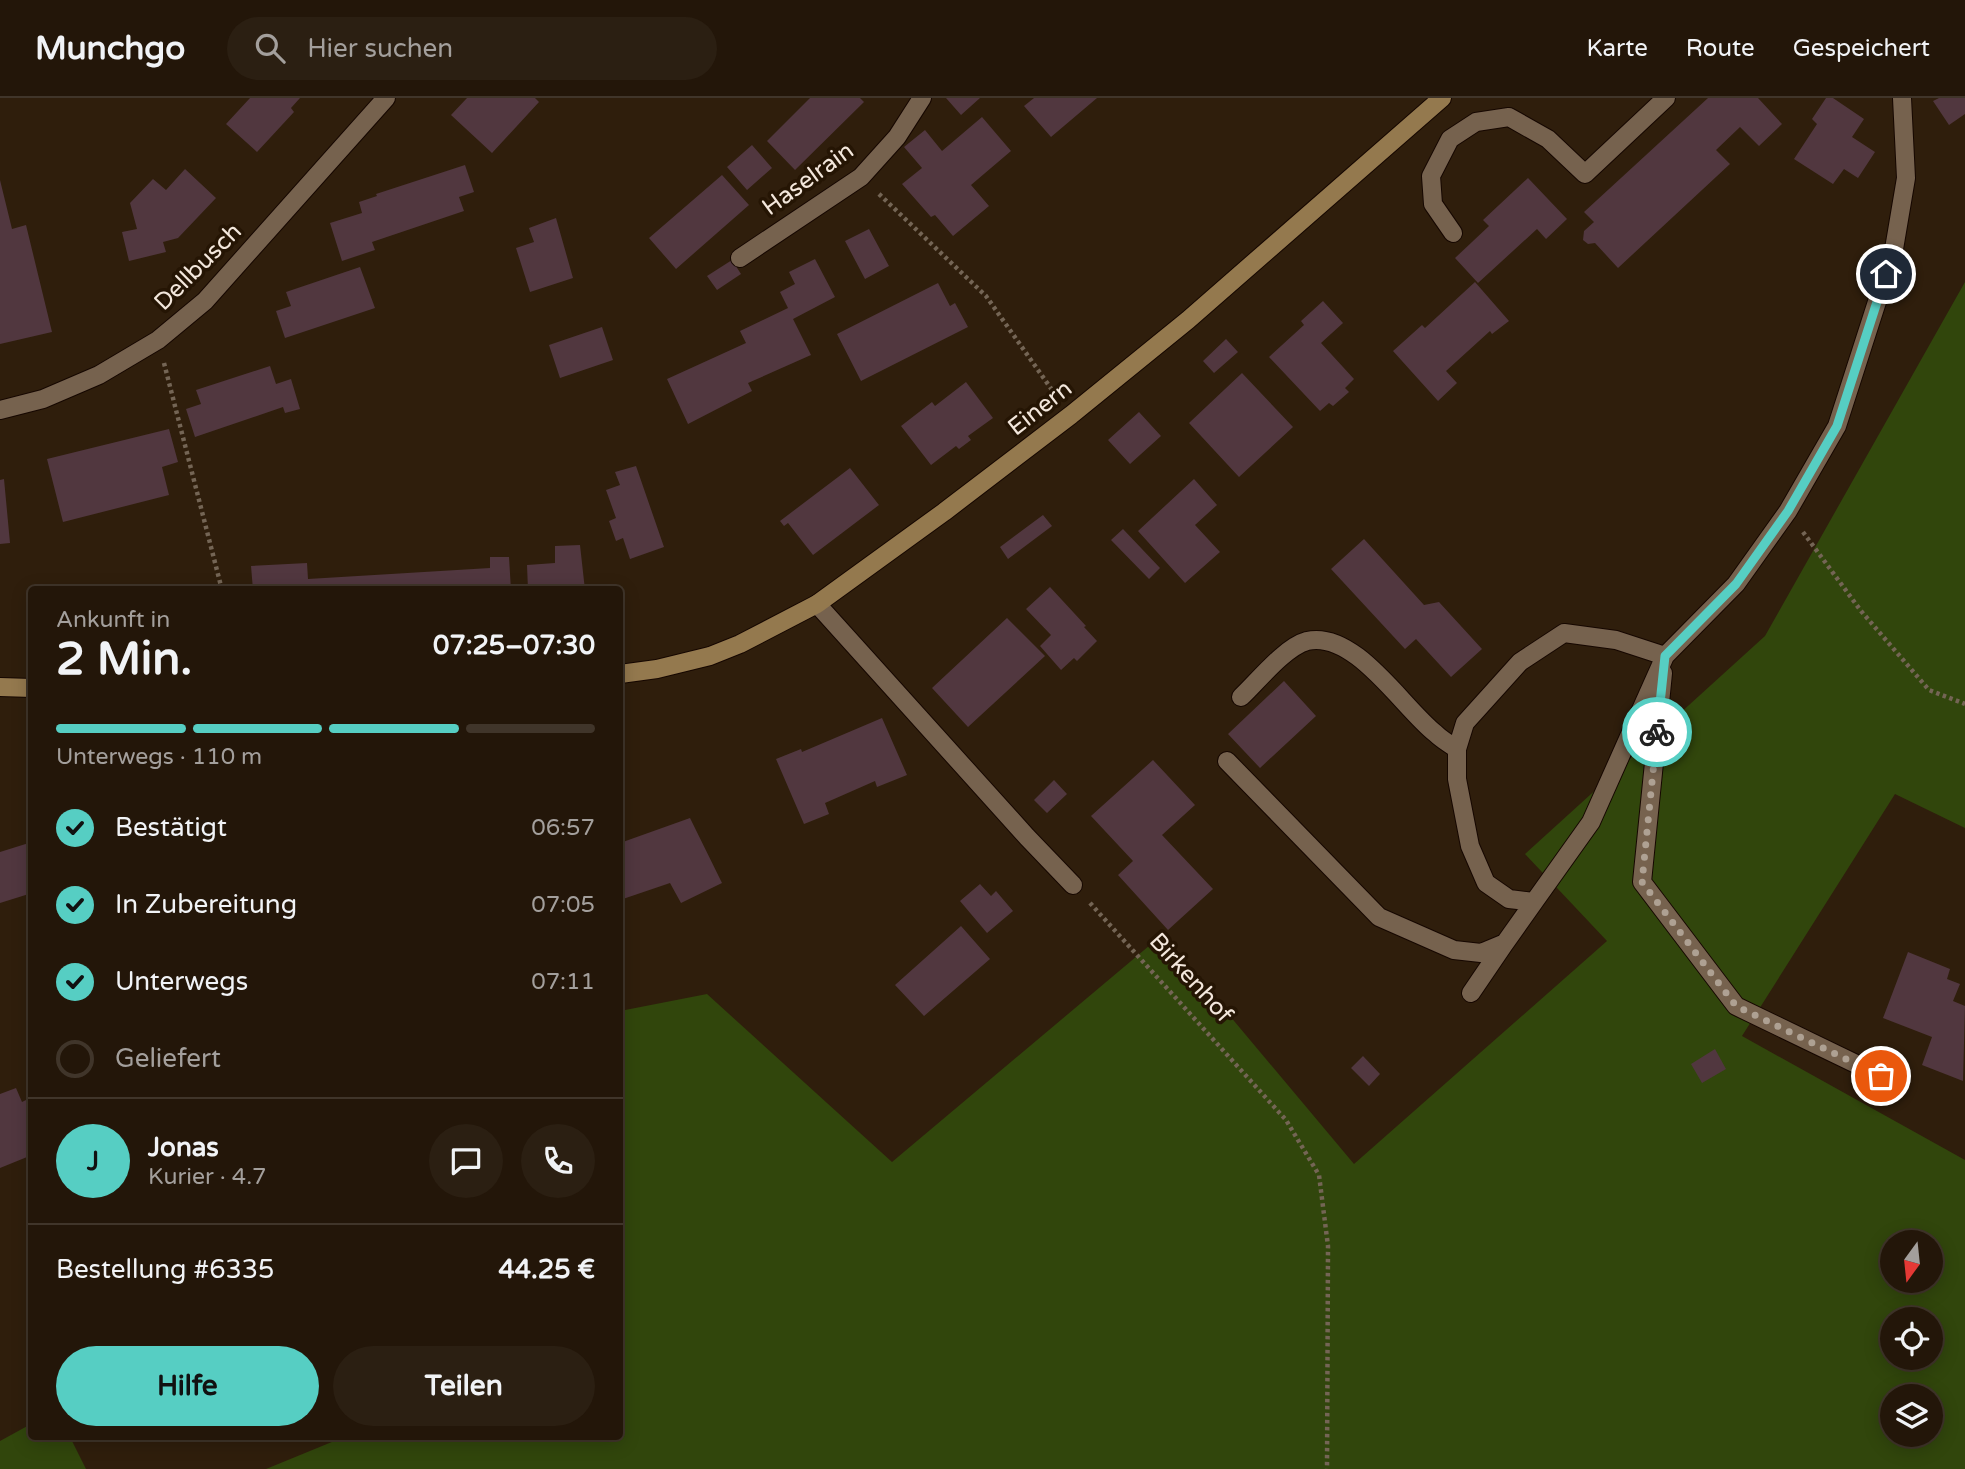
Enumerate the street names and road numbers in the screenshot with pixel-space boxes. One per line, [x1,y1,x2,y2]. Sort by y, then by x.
street label: Haselrain [757,136,859,222]
street label: Dellbusch [148,217,248,317]
street label: Einern [1002,374,1078,442]
street label: Birkenhof [1143,927,1239,1030]

